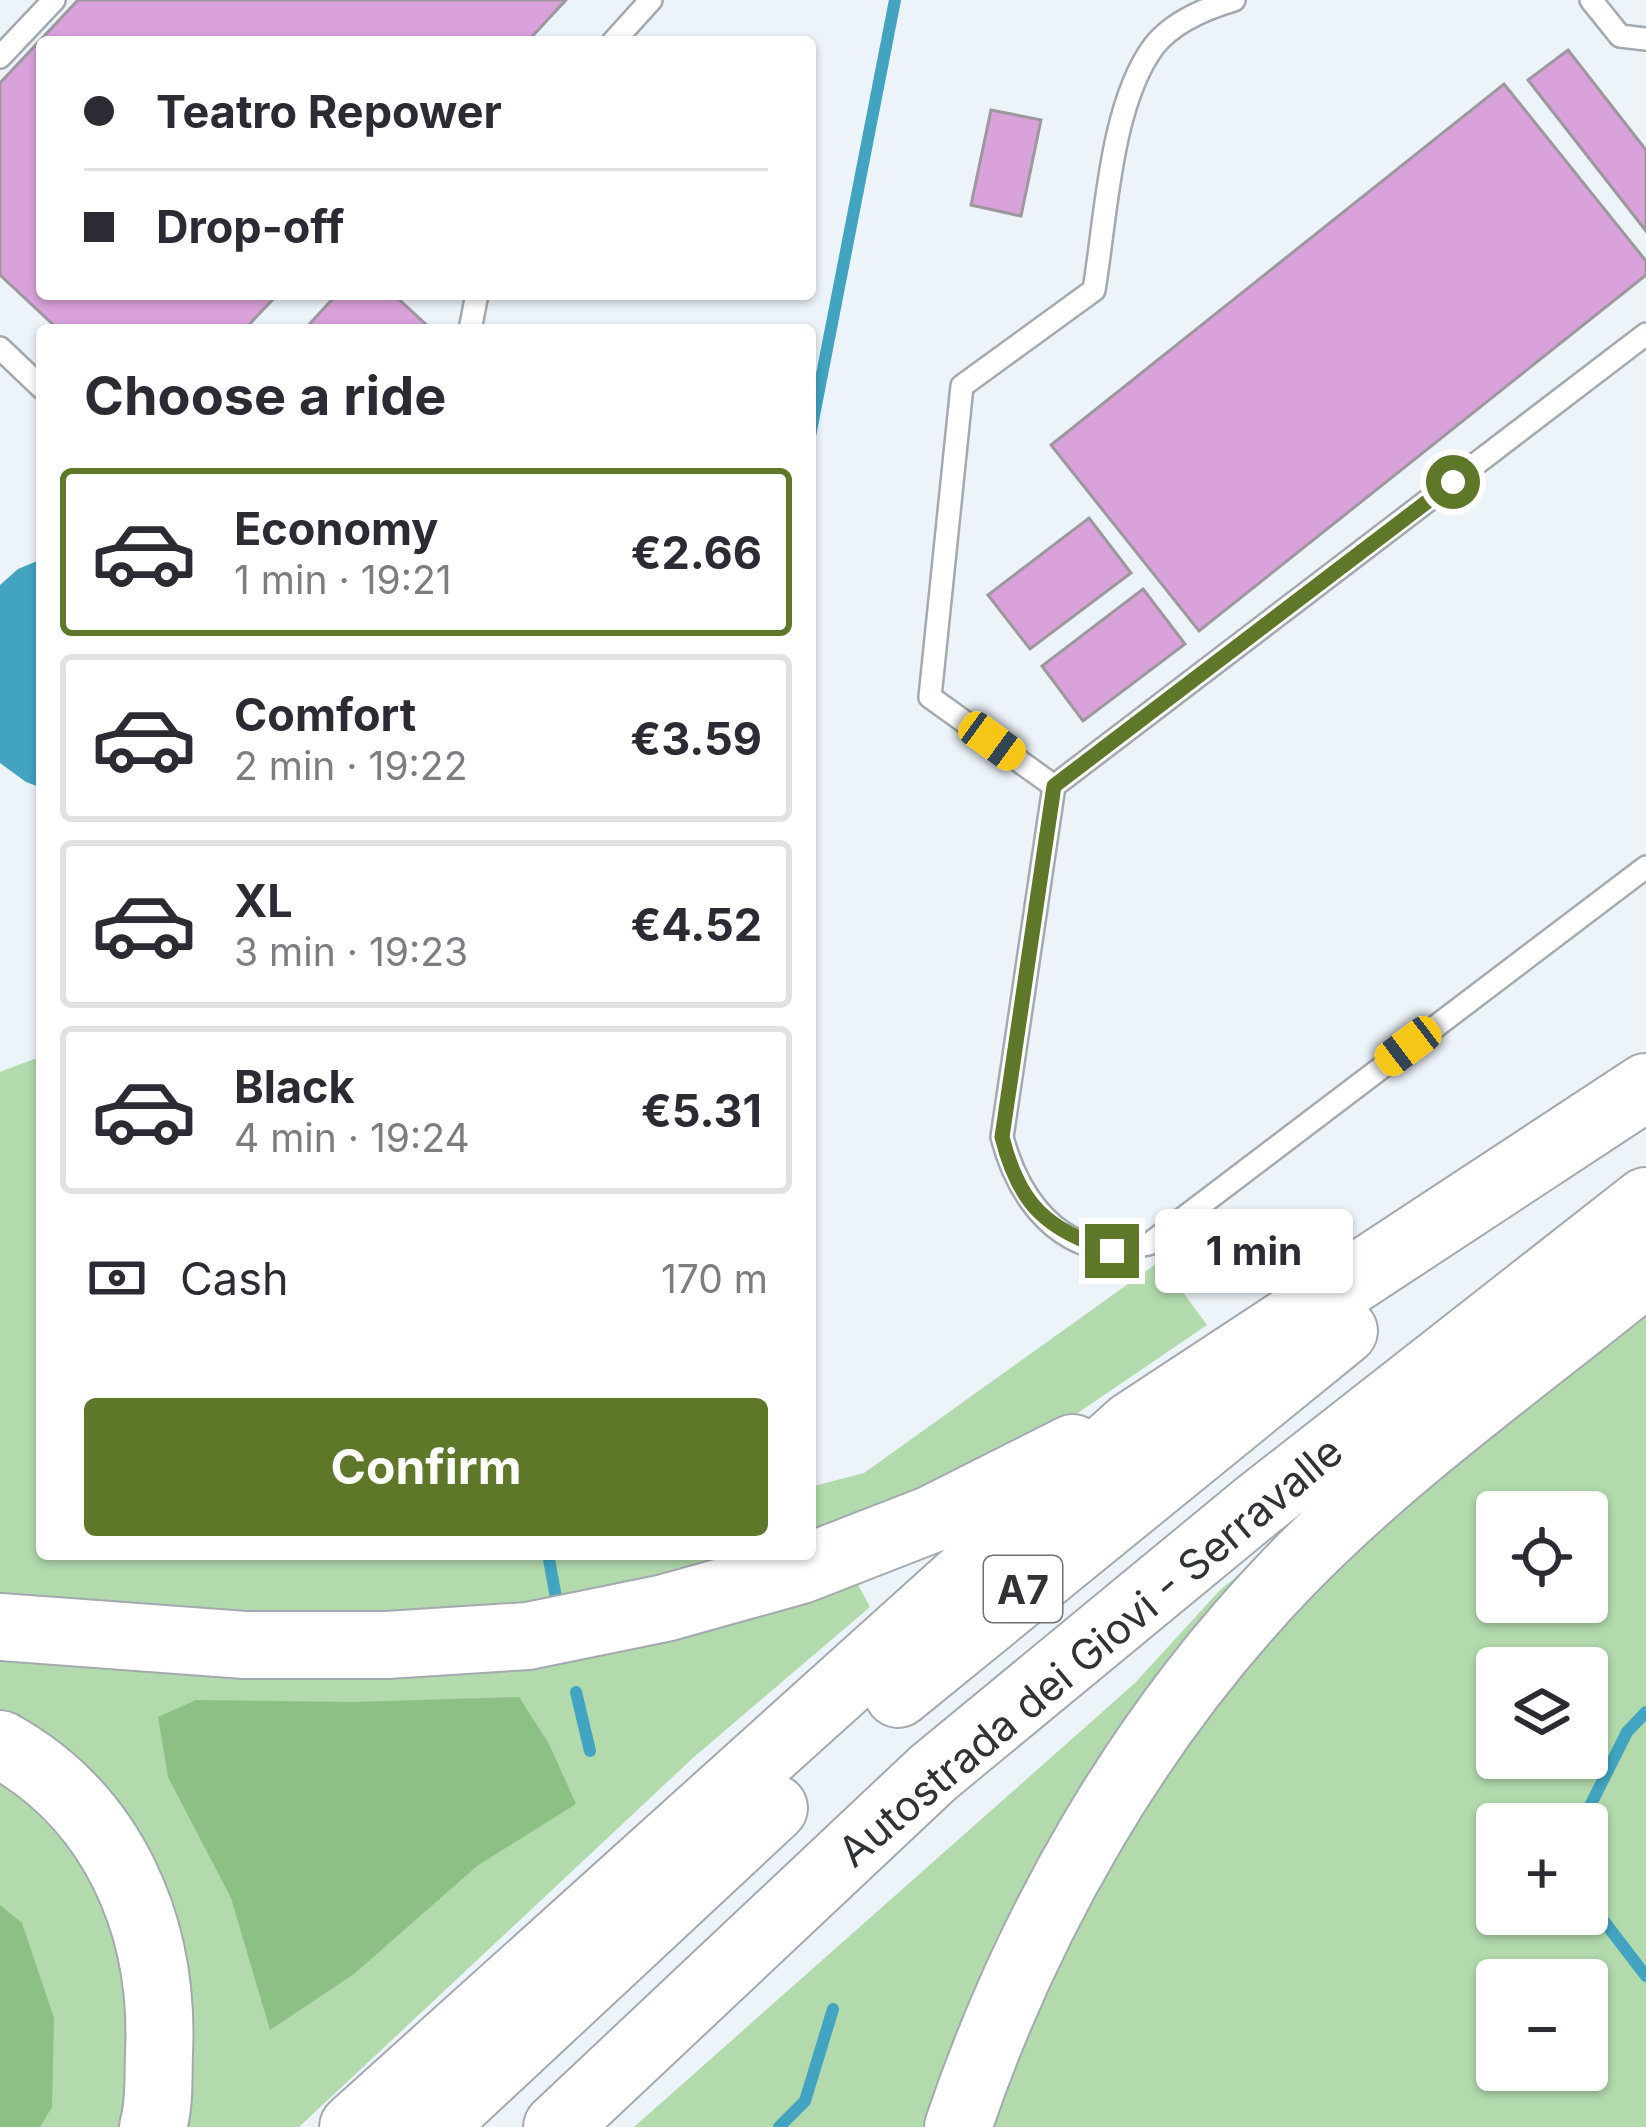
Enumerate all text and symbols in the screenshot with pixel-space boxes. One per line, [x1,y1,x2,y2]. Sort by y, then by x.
text: Teatro Repower [156,84,502,139]
text: Drop-off [156,199,344,254]
text: Choose a ride [84,363,446,428]
route start [1426,455,1480,509]
icon: car [90,498,198,606]
text: Economy [234,501,438,556]
text: €2.66 [631,525,762,580]
text: 1 min · 19:21 [234,556,452,603]
icon: car [90,684,198,792]
text: Comfort [234,687,416,742]
car [952,705,1032,777]
text: €3.59 [630,711,762,766]
text: 2 min · 19:22 [234,742,467,789]
icon: car [90,870,198,978]
text: XL [234,873,293,928]
text: €4.52 [630,897,762,952]
text: 3 min · 19:23 [234,928,468,975]
car [1368,1010,1448,1082]
icon: car [90,1056,198,1164]
text: Black [234,1059,355,1114]
text: €5.31 [641,1083,762,1138]
text: 4 min · 19:24 [234,1114,470,1161]
callout: 1 min [1154,1209,1352,1293]
route end [1085,1224,1139,1278]
text: 1 min [1206,1227,1302,1274]
icon: cash [84,1245,150,1311]
text: Cash [180,1251,289,1306]
text: 170 m [661,1255,768,1302]
button: Confirm [84,1398,768,1536]
street label: Autostrada dei Giovi - Serravalle [828,1425,1352,1877]
map controls [1476,1491,1608,2091]
button: locate [1476,1491,1608,1623]
road number: A7 [984,1556,1062,1622]
button: layers [1476,1647,1608,1779]
button: + [1476,1803,1608,1935]
button: − [1476,1959,1608,2091]

